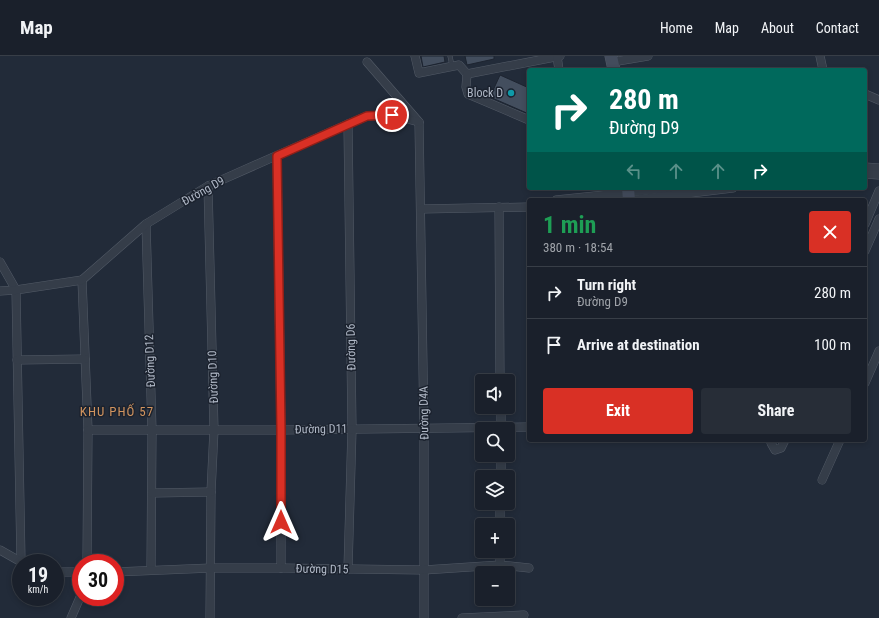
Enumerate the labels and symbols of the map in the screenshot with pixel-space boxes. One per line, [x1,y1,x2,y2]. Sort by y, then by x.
place label: Block D [467,86,503,100]
marker: Block D [506,88,516,98]
pin [375,98,409,132]
street label: Đường D9 [179,173,227,208]
street label: Đường D6 [344,323,358,371]
street label: Đường D12 [142,334,158,388]
street label: Đường D10 [205,350,221,404]
street label: Đường D4A [417,386,431,440]
district label: KHU PHỐ 57 [80,403,154,419]
street label: Đường D11 [294,422,348,436]
position arrow [260,501,302,543]
speed limit sign: 30 [72,554,124,606]
street label: Đường D15 [295,562,349,576]

